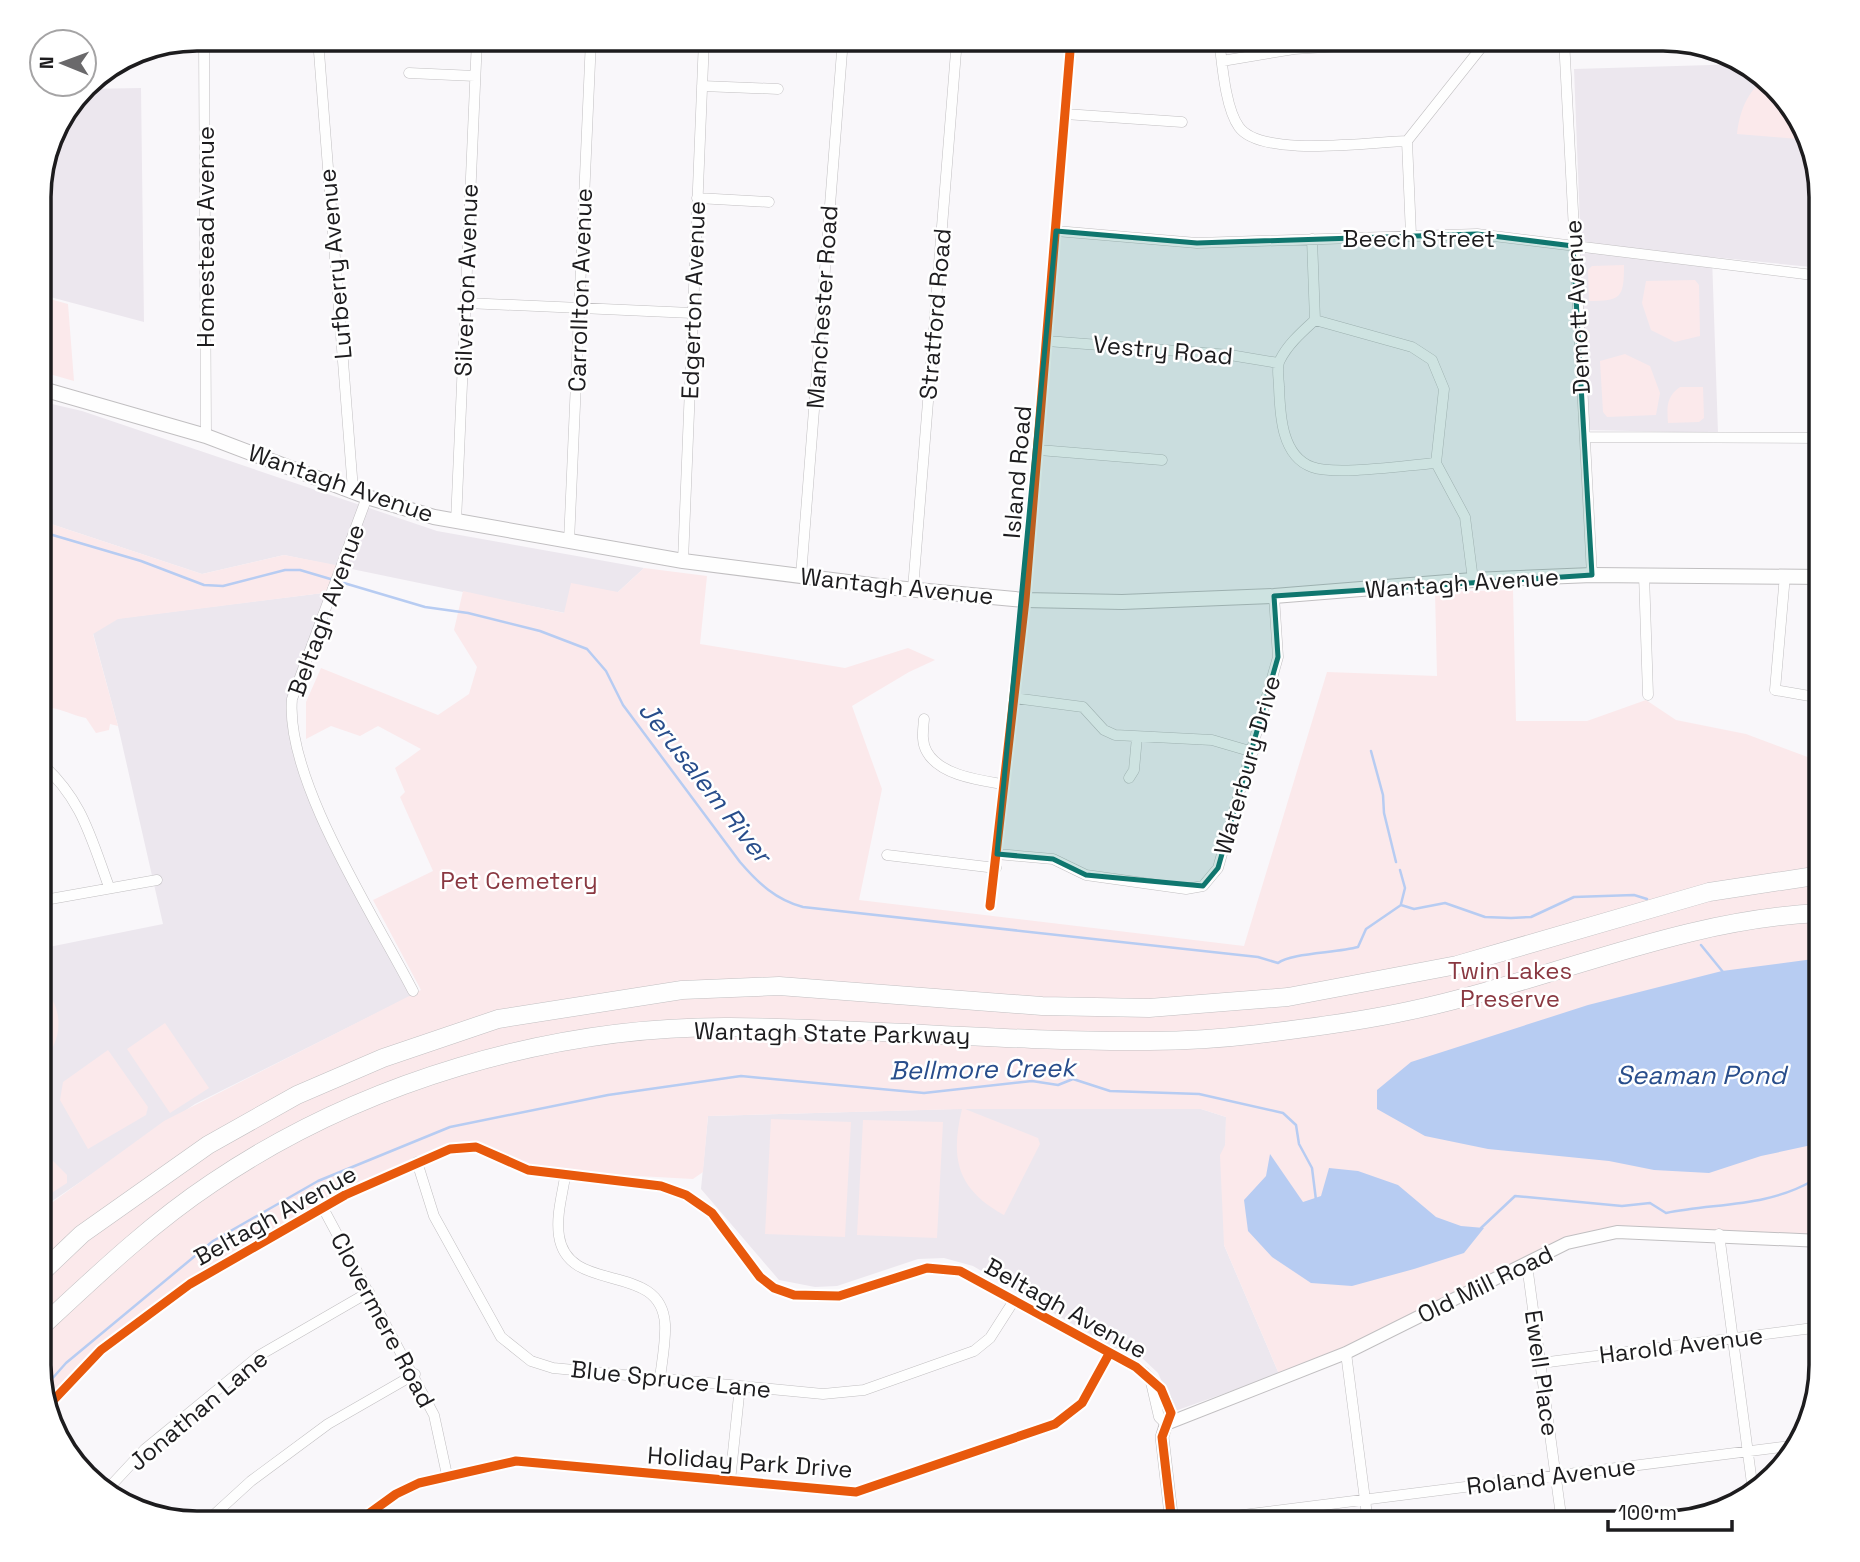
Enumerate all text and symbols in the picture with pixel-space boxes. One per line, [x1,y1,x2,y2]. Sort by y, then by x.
north arrow [28,28,98,98]
text: N [34,56,59,69]
street label: Homestead Avenue [190,126,221,348]
street label: Lufberry Avenue [311,167,359,361]
street label: Silverton Avenue [447,183,485,377]
street label: Carrollton Avenue [561,187,599,393]
street label: Edgerton Avenue [674,200,712,400]
street label: Manchester Road [799,204,845,410]
street label: Demott Avenue [1557,219,1597,395]
street label: Beech Street [1343,223,1495,254]
street label: Stratford Road [912,227,958,401]
street label: Vestry Road [1092,328,1234,372]
street label: Island Road [996,404,1038,540]
street label: Wantagh Avenue [244,437,438,529]
street label: Beltagh Avenue [280,520,372,700]
street label: Wantagh Avenue [799,560,995,612]
street label: Wantagh Avenue [1364,561,1560,605]
street label: Waterbury Drive [1207,672,1287,858]
water label: Jerusalem River [631,694,781,872]
park label: Pet Cemetery [440,865,598,896]
park label: Twin Lakes Preserve [1448,955,1572,1014]
street label: Wantagh State Parkway [694,1015,970,1051]
water label: Bellmore Creek [889,1050,1078,1088]
water label: Seaman Pond [1616,1058,1789,1092]
street label: Beltagh Avenue [188,1158,362,1272]
street label: Clovermere Road [324,1227,442,1413]
street label: Old Mill Road [1412,1238,1558,1330]
street label: Beltagh Avenue [979,1251,1153,1365]
street label: Ewell Place [1518,1308,1566,1438]
street label: Harold Avenue [1597,1320,1765,1370]
street label: Jonathan Lane [122,1343,274,1477]
street label: Blue Spruce Lane [569,1353,773,1405]
street label: Holiday Park Drive [646,1439,854,1485]
street label: Roland Avenue [1465,1450,1637,1502]
scale bar [1608,1488,1732,1532]
text: 100 m [1618,1499,1677,1526]

